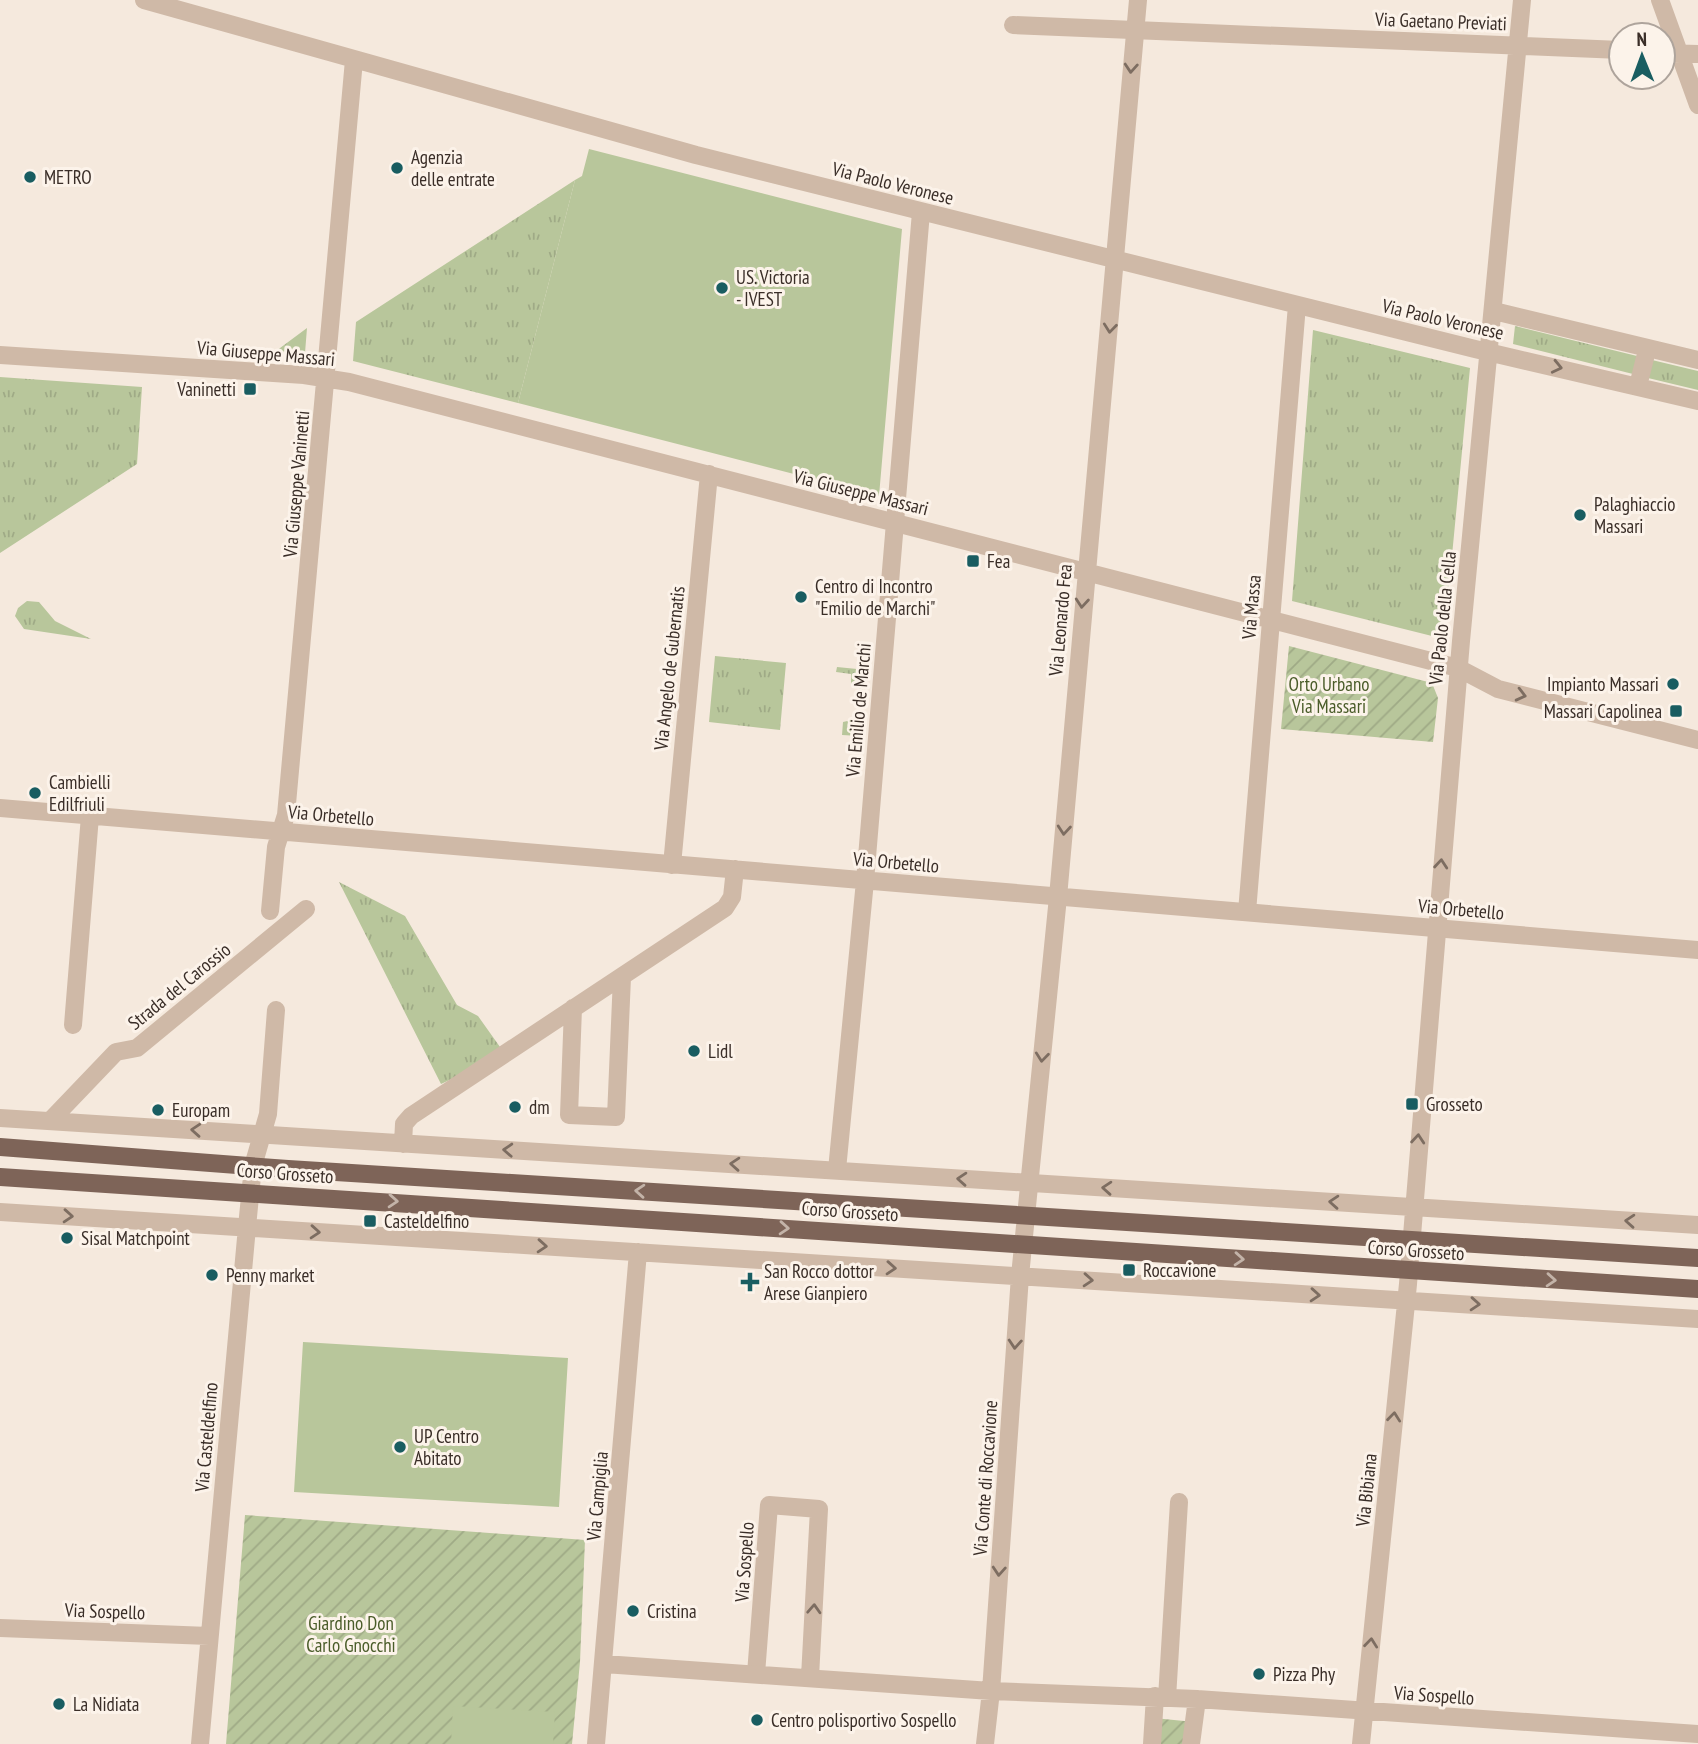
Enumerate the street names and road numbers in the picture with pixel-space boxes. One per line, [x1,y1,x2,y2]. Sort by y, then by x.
street label: Via Gaetano Previati [1374,7,1507,35]
street label: Via Paolo Veronese [829,156,956,210]
street label: Via Paolo Veronese [1379,293,1506,345]
street label: Via Giuseppe Massari [195,335,336,371]
street label: Via Giuseppe Vaninetti [278,410,314,559]
street label: Via Giuseppe Massari [790,463,931,520]
street label: Via Paolo della Cella [1423,550,1461,687]
street label: Via Leonardo Fea [1043,563,1077,678]
street label: Via Massa [1236,574,1266,641]
street label: Via Angelo de Gubernatis [648,585,690,752]
street label: Via Emilio de Marchi [840,642,876,779]
street label: Via Orbetello [286,799,375,831]
street label: Via Orbetello [851,846,940,878]
street label: Via Orbetello [1416,893,1505,925]
street label: Strada del Carossio [123,937,235,1035]
street label: Corso Grosseto [236,1158,334,1188]
street label: Corso Grosseto [801,1196,899,1226]
street label: Corso Grosseto [1367,1235,1465,1265]
street label: Via Casteldelfino [189,1381,223,1494]
street label: Via Conte di Roccavione [968,1399,1002,1558]
street label: Via Campiglia [581,1450,613,1543]
street label: Via Bibiana [1350,1452,1382,1529]
street label: Via Sospello [729,1521,759,1604]
street label: Via Sospello [63,1598,146,1624]
street label: Via Sospello [1392,1680,1475,1710]

